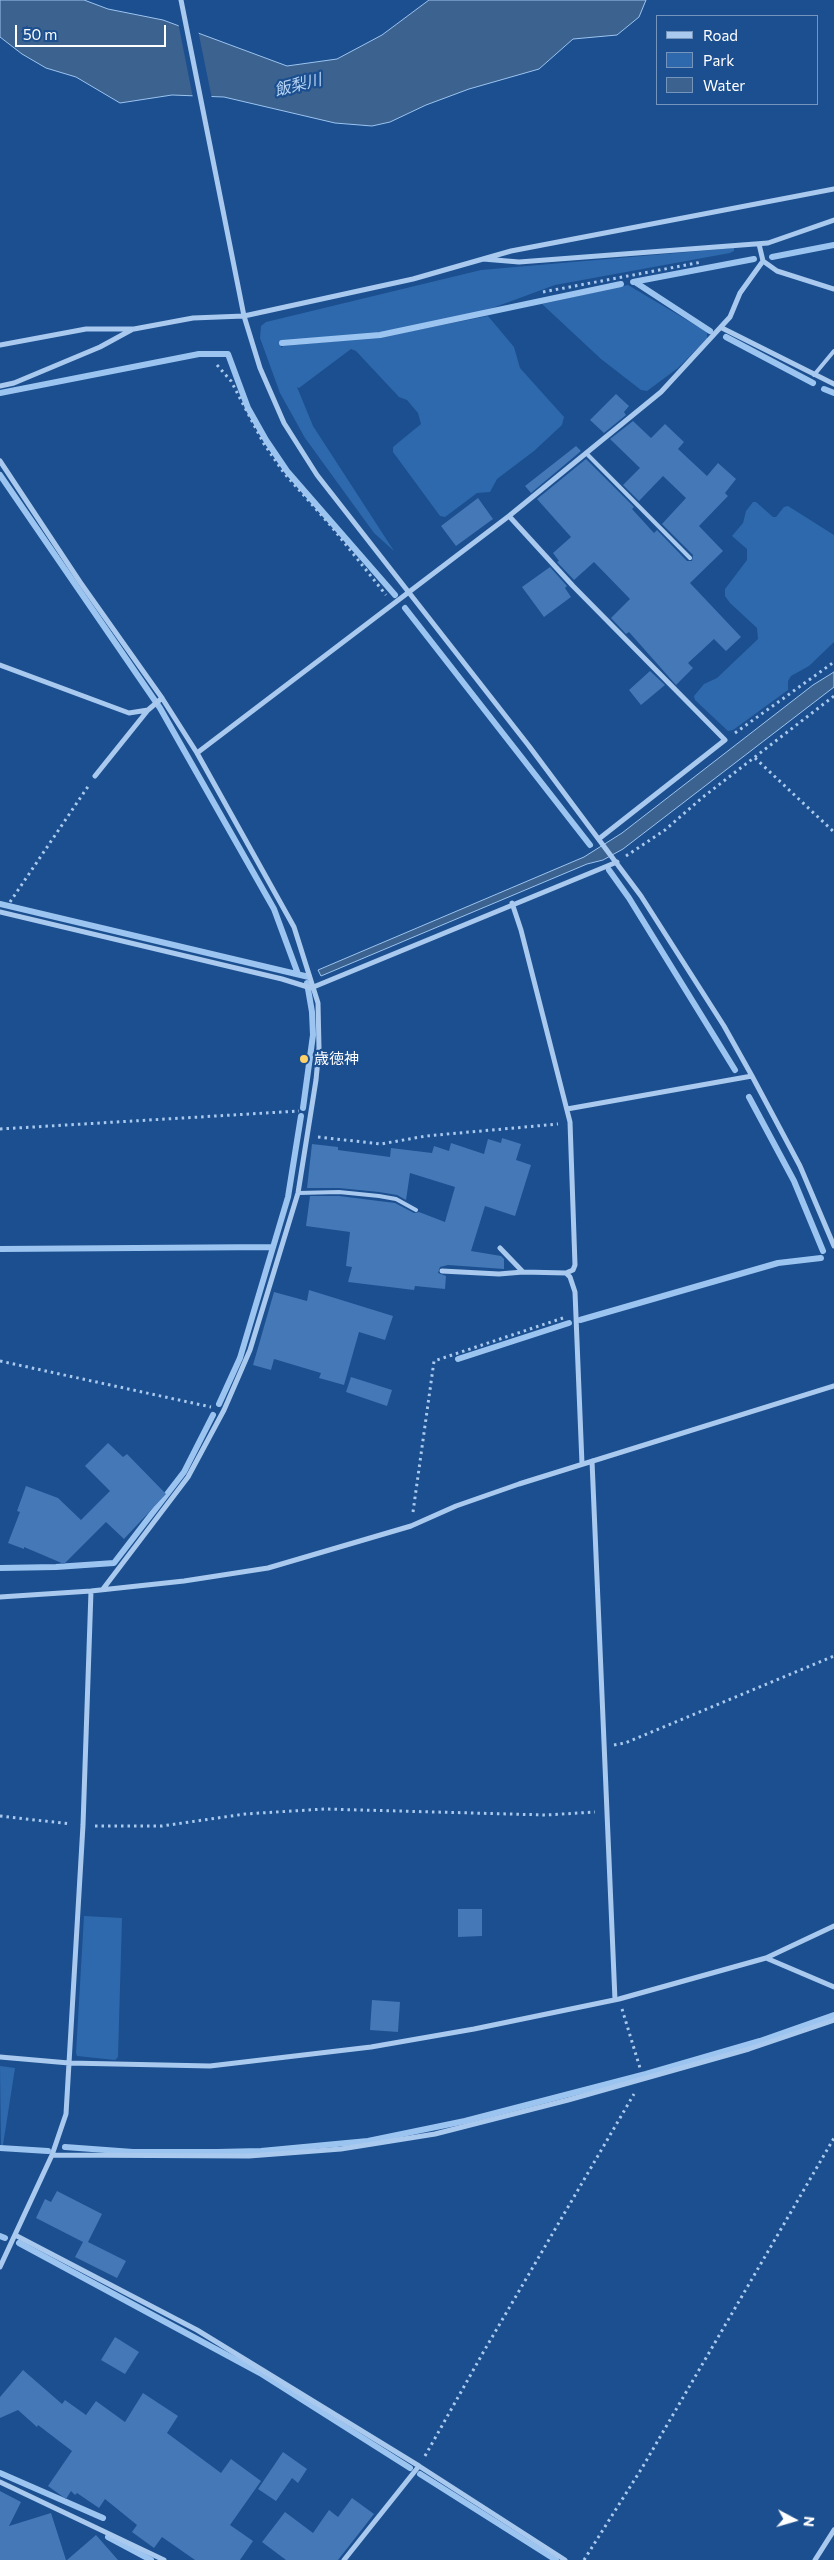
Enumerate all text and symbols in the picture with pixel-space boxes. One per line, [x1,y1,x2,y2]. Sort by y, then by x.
scale bar [18,15,169,47]
legend [656,15,819,105]
text: 50 m [23,25,57,43]
text: Road [703,26,738,44]
text: Park [703,51,734,69]
water label: 飯梨川 [272,70,324,100]
text: Water [703,76,745,94]
place label: 歳徳神 [314,1050,359,1068]
marker: 歳徳神 [298,1053,310,1065]
north arrow [769,2495,819,2545]
text: N [800,2516,818,2528]

